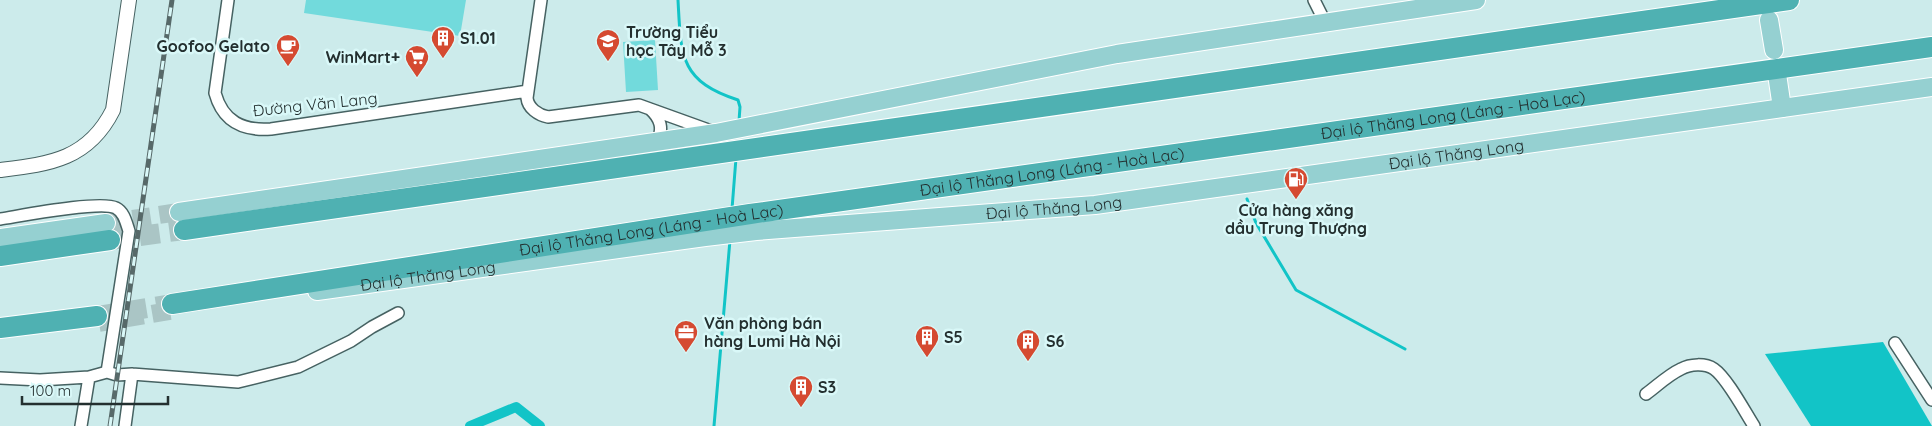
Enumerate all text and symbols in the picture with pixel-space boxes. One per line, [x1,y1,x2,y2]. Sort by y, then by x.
place label: Trường Tiểu học Tây Mỗ 3 [626,22,727,60]
building icon: S1.01 [430,25,456,59]
place label: S1.01 [460,28,496,48]
school or university icon: Trường Tiểu học Tây Mỗ 3 [595,28,621,62]
cafe icon: Goofoo Gelato [275,33,301,67]
place label: Goofoo Gelato [157,36,270,56]
supermarket icon: WinMart+ [404,44,430,78]
place label: WinMart+ [326,47,400,67]
street label: Đại lộ Thăng Long (Láng - Hoà Lạc) [1320,86,1587,143]
street label: Đường Văn Lang [252,88,378,120]
street label: Đại lộ Thăng Long [1387,135,1525,173]
street label: Đại lộ Thăng Long (Láng - Hoà Lạc) [919,143,1186,200]
fuel station icon: Cửa hàng xăng dầu Trung Thượng [1283,166,1309,200]
street label: Đại lộ Thăng Long [985,191,1123,223]
street label: Đại lộ Thăng Long (Láng - Hoà Lạc) [518,199,785,260]
place label: Cửa hàng xăng dầu Trung Thượng [1225,200,1367,238]
street label: Đại lộ Thăng Long [359,256,497,295]
place label: Văn phòng bán hàng Lumi Hà Nội [704,313,841,351]
office icon: Văn phòng bán hàng Lumi Hà Nội [673,319,699,353]
building icon: S5 [914,324,940,358]
place label: S5 [944,327,963,347]
building icon: S6 [1015,328,1041,362]
place label: S6 [1046,331,1065,351]
scale bar [22,374,169,406]
building icon: S3 [788,374,814,408]
place label: S3 [818,377,836,397]
text: 100 m [30,381,71,400]

